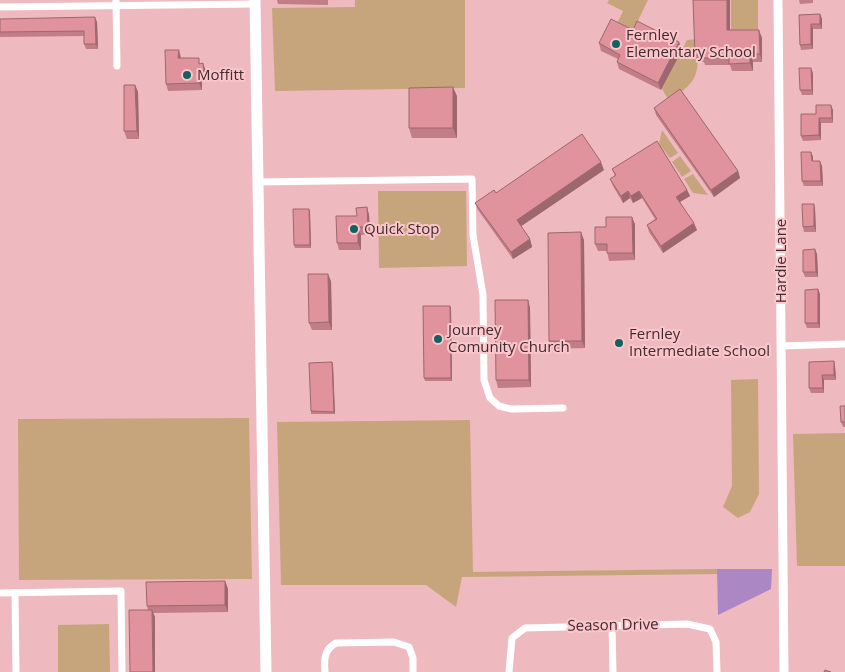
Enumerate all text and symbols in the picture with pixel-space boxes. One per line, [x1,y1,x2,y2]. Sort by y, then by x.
place label: Fernley Elementary School [626,24,756,61]
marker: Fernley Elementary School [610,38,622,50]
place label: Moffitt [197,64,244,84]
marker: Moffitt [181,69,193,81]
place label: Quick Stop [364,218,439,238]
street label: Hardie Lane [770,219,790,303]
marker: Quick Stop [348,223,360,235]
place label: Journey Comunity Church [446,319,570,356]
place label: Fernley Intermediate School [629,323,770,360]
marker: Journey Comunity Church [432,333,444,345]
marker: Fernley Intermediate School [613,337,625,349]
street label: Season Drive [567,613,659,635]

